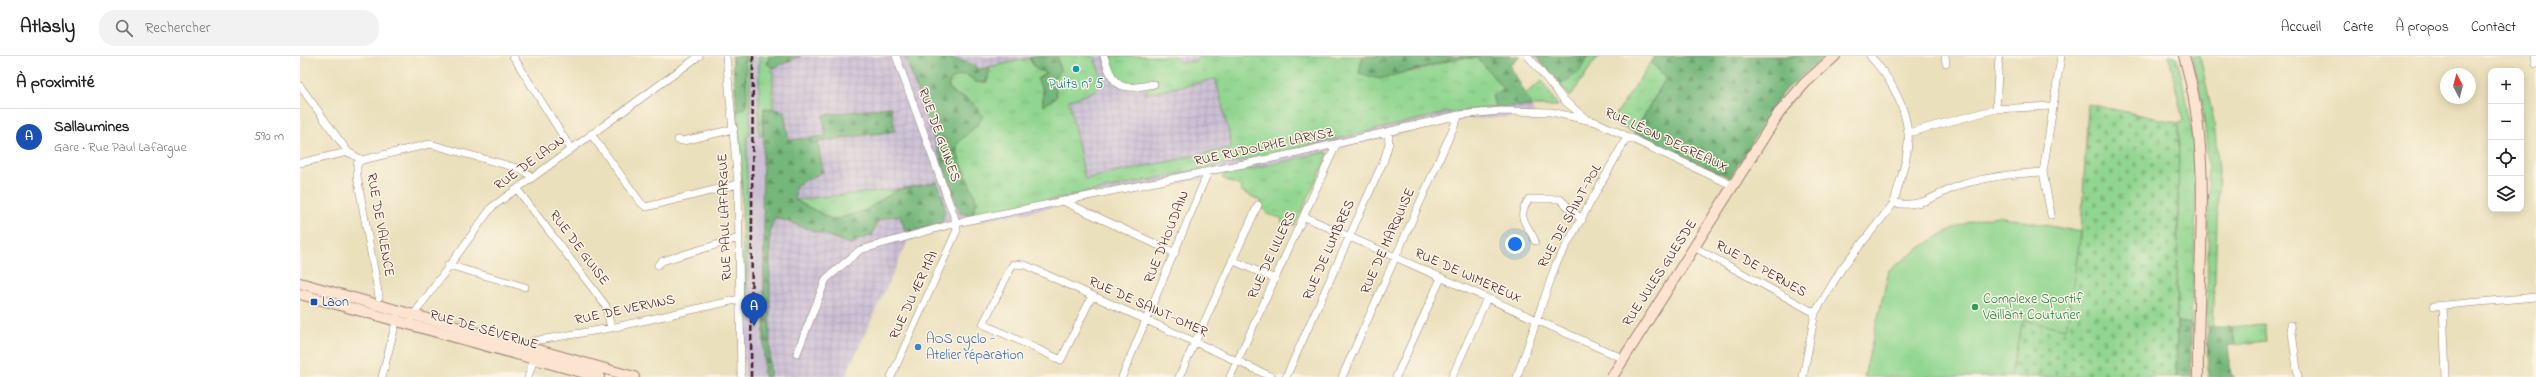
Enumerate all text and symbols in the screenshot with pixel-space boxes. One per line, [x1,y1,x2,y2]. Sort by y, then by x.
search box [99,10,379,46]
text: Atlasly [20,14,75,41]
icon: search [113,17,135,39]
text: Rechercher [145,17,210,39]
text: Accueil [2281,17,2321,38]
text: Carte [2343,17,2374,38]
text: À propos [2396,17,2449,38]
text: Contact [2471,17,2516,38]
marker: Puits n° 5 [1071,64,1081,74]
north arrow [2440,68,2476,104]
map controls [2488,68,2524,212]
button: + [2488,68,2524,104]
text: À proximité [16,70,94,95]
place label: Puits n° 5 [1048,74,1104,95]
street label: RUE DE GUINES [912,85,966,185]
street label: RUE LÉON DEGREAUX [1601,102,1731,178]
button: − [2488,104,2524,140]
text: Sallaumines [54,116,130,138]
street label: RUE RUDOLPHE LARYSZ [1192,122,1336,172]
text: A [25,127,33,146]
text: 590 m [254,127,284,146]
street label: RUE DE LAON [490,130,570,196]
text: Gare · Rue Paul Lafargue [54,138,187,157]
button: locate [2488,140,2524,176]
street label: RUE PAUL LAFARGUE [712,153,738,281]
street label: RUE DE SAINT-POL [1533,159,1608,272]
street label: RUE DE VALENCE [361,171,399,279]
button: layers [2488,176,2524,212]
street label: RUE DE MARQUISE [1355,184,1421,298]
street label: RUE D'HOUDAIN [1139,188,1195,286]
street label: RUE DE LUMBRES [1297,196,1361,304]
street label: RUE DE GUISE [544,206,614,290]
street label: RUE DE LILLERS [1242,208,1302,302]
street label: RUE JULES GUESDE [1617,215,1703,331]
your location [1505,234,1525,254]
street label: RUE DE PERNES [1712,235,1810,303]
street label: RUE DE WIMEREUX [1411,243,1525,309]
street label: RUE DU 1ER MAI [884,247,944,343]
street label: RUE DE SAINT-OMER [1085,271,1211,343]
street label: RUE DE VERVINS [573,289,677,331]
place label: Complexe Sportif Vaillant Couturier [1982,289,2083,326]
place label: Laon [322,292,349,313]
pin: A [741,293,767,326]
marker: Laon [309,297,319,307]
marker: Complexe Sportif Vaillant Couturier [1970,302,1980,312]
street label: RUE DE SÉVERINE [427,304,541,356]
place label: AOS cyclo - Atelier réparation [926,329,1024,366]
marker: AOS cyclo - Atelier réparation [913,342,923,352]

